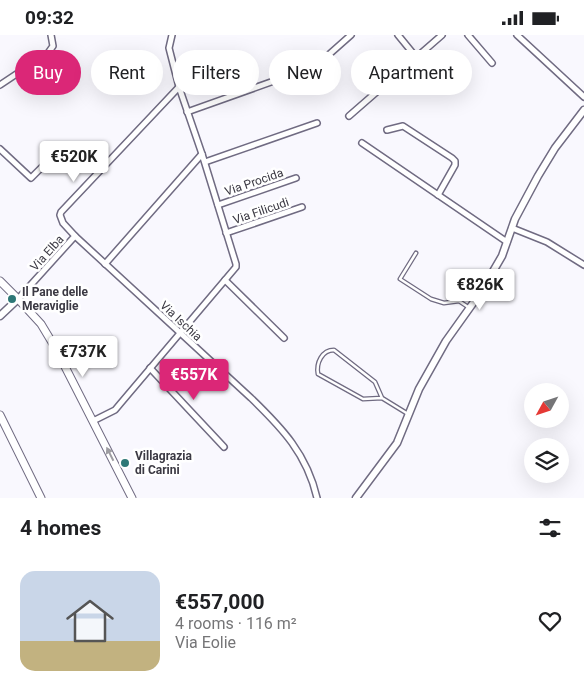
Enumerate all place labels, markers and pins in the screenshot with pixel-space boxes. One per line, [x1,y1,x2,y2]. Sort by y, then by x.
pin: €520K [39,141,109,183]
pin: €826K [445,269,515,311]
place label: Il Pane delle Meraviglie [22,285,89,313]
marker: Il Pane delle Meraviglie [6,293,18,305]
pin: €737K [48,335,118,378]
pin: €557K [159,359,229,401]
place label: Villagrazia di Carini [135,449,193,477]
marker: Villagrazia di Carini [119,457,131,469]

